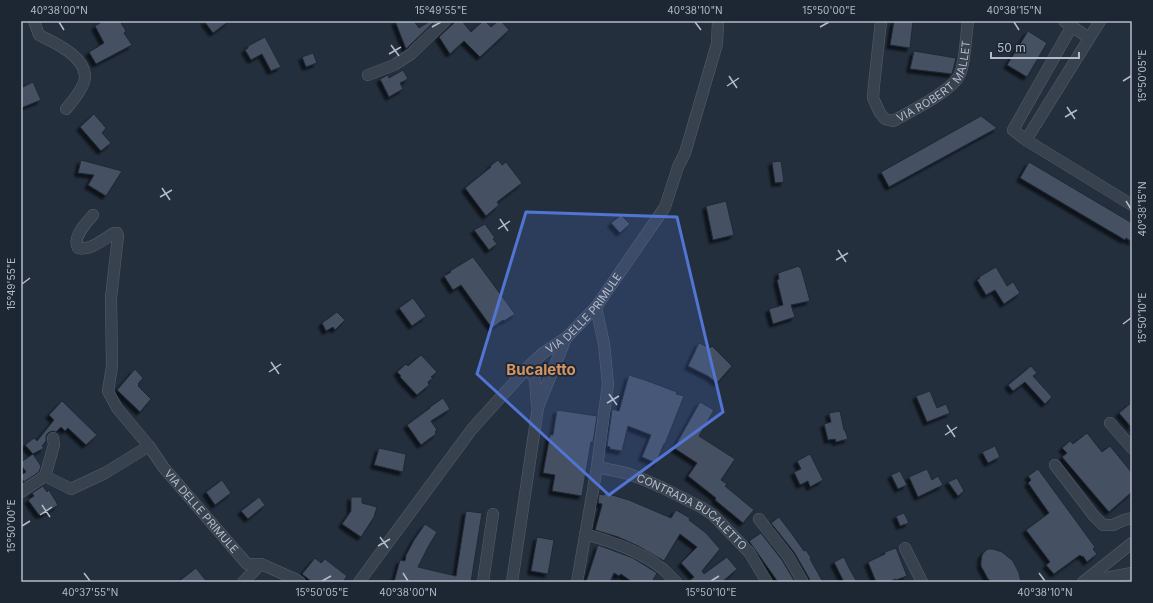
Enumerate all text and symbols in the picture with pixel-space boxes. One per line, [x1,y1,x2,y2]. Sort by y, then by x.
text: 40°38'00"N [30,4,88,16]
text: 15°49'55"E [415,4,467,16]
text: 40°38'10"N [667,4,723,16]
text: 15°50'00"E [802,4,856,16]
text: 40°38'15"N [986,4,1042,16]
scale bar [991,34,1079,60]
street label: VIA ROBERT MALLET [894,40,973,125]
text: 50 m [997,40,1026,55]
text: 15°50'05"E [1136,49,1148,103]
text: 40°38'15"N [1136,181,1148,237]
text: 15°49'55"E [5,258,17,310]
street label: VIA DELLE PRIMULE [543,270,625,356]
text: 15°50'10"E [1136,292,1148,344]
district label: Bucaletto [506,360,576,379]
street label: VIA DELLE PRIMULE [161,467,241,556]
street label: CONTRADA BUCALETTO [635,471,750,553]
text: 15°50'00"E [5,499,17,553]
text: 40°37'55"N [62,586,118,598]
text: 15°50'05"E [295,586,349,598]
text: 40°38'00"N [379,586,437,598]
text: 15°50'10"E [685,586,737,598]
text: 40°38'10"N [1017,586,1073,598]

